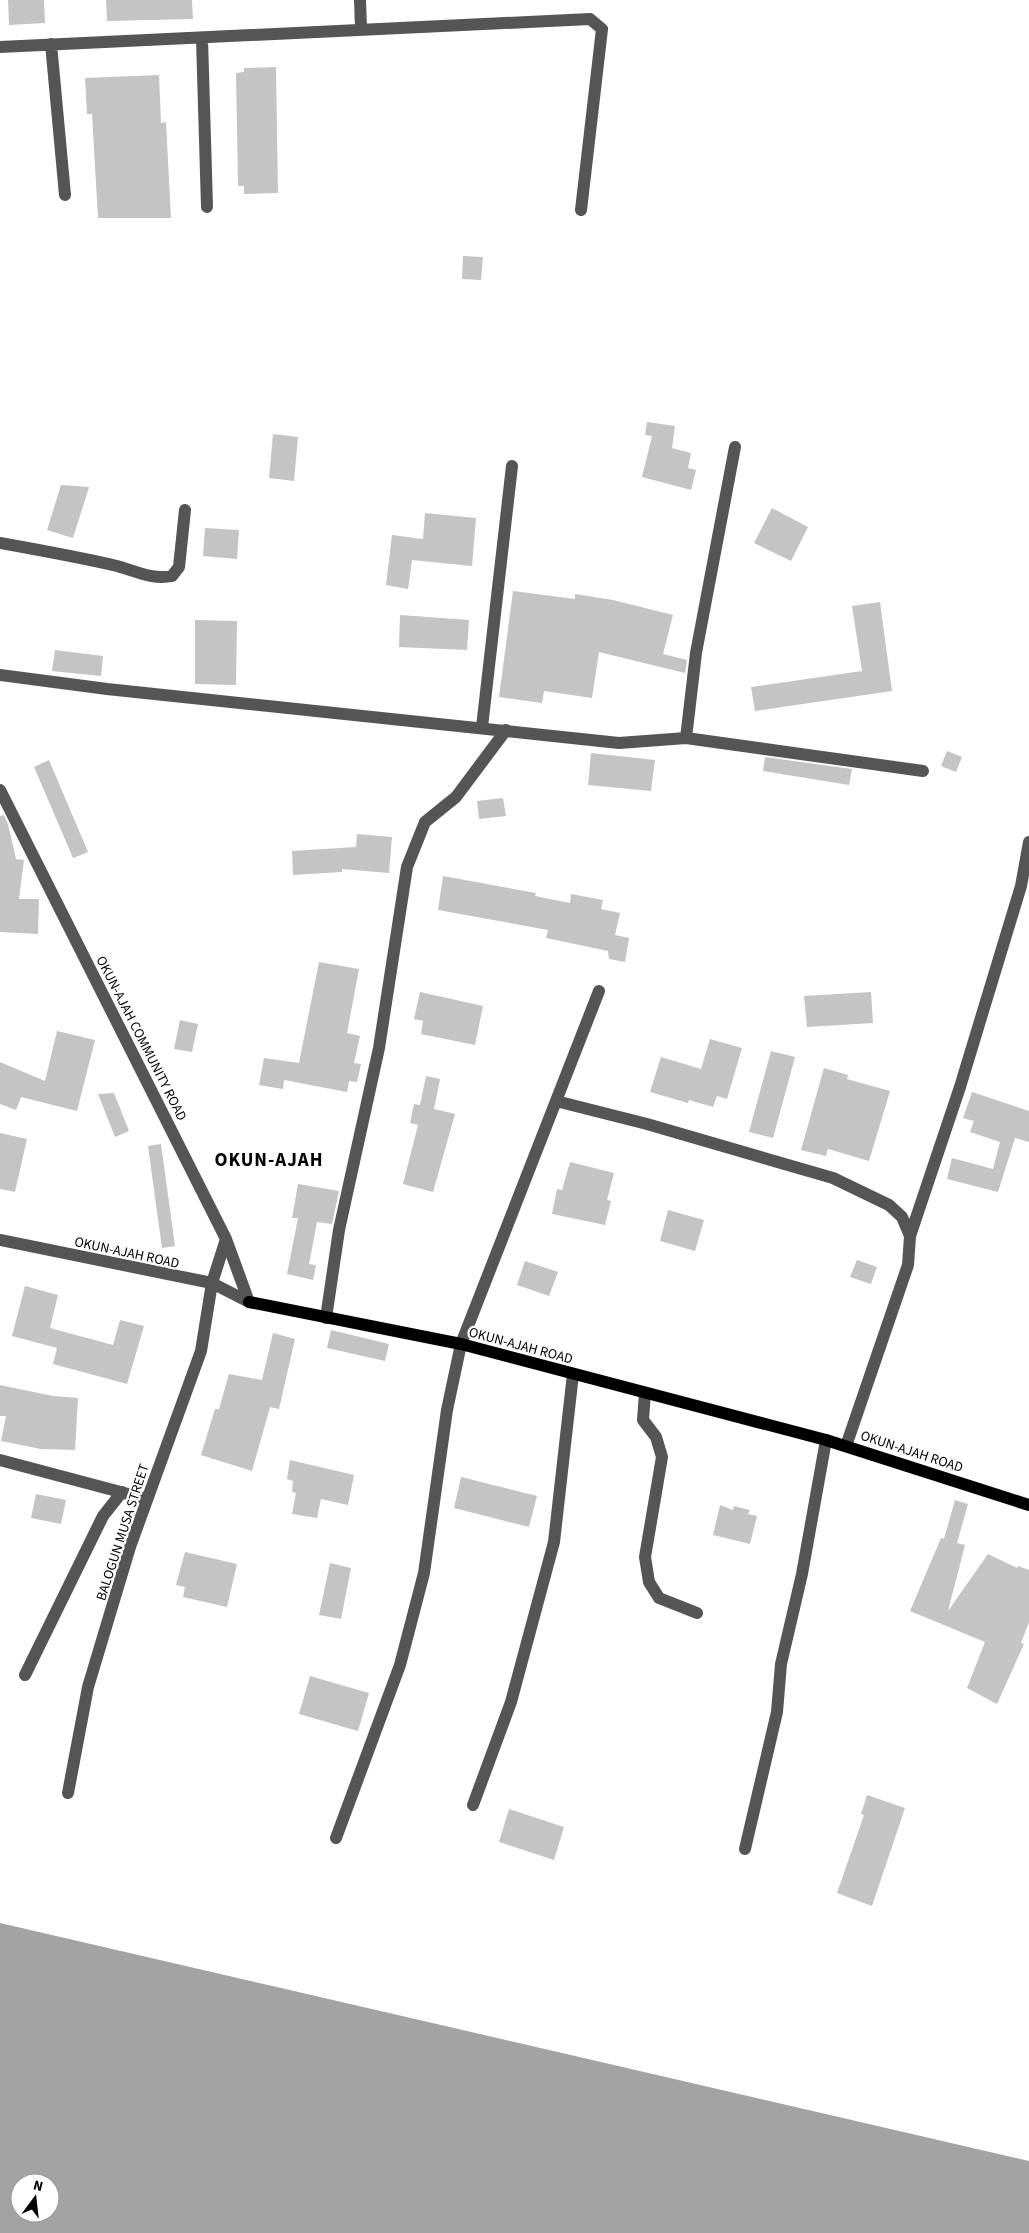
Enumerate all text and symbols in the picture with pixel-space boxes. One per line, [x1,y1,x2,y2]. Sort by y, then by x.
street label: OKUN-AJAH COMMUNITY ROAD [91,953,191,1124]
district label: OKUN-AJAH [214,1147,324,1174]
street label: OKUN-AJAH ROAD [72,1232,181,1274]
street label: OKUN-AJAH ROAD [467,1322,575,1369]
street label: OKUN-AJAH ROAD [858,1426,966,1478]
street label: BALOGUN MUSA STREET [91,1461,155,1603]
north arrow [10,2173,60,2223]
text: N [31,2176,45,2197]

